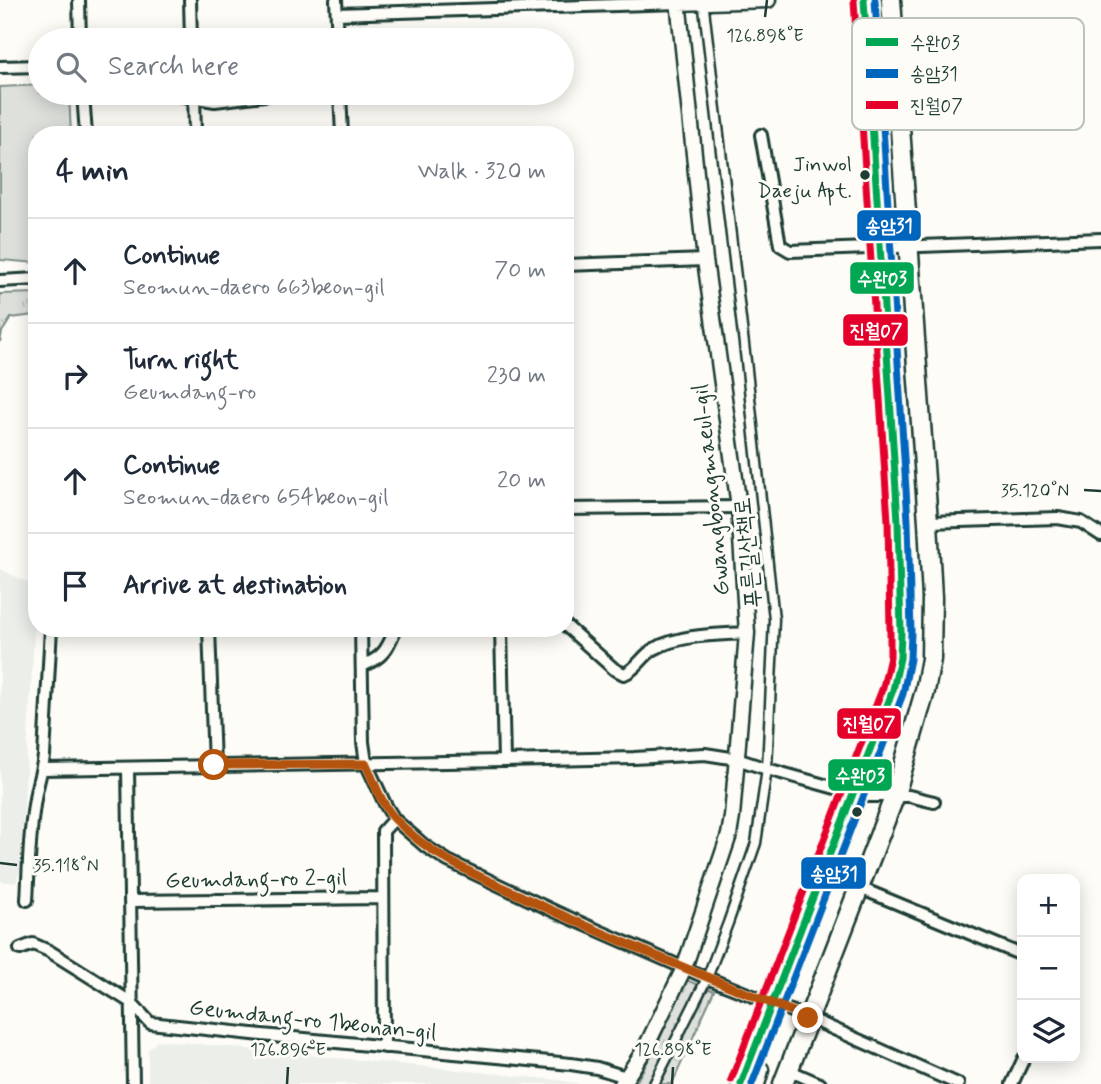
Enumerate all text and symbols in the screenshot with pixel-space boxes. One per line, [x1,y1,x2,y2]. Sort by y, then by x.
legend [852,18,1084,130]
text: 126.898°E [726,24,804,48]
search box [28,28,574,105]
text: 수완03 [910,31,960,56]
icon: search [52,48,90,86]
text: Search here [108,50,239,84]
text: 송암31 [910,62,958,87]
text: 진월07 [910,94,963,119]
place label: Jinwol Daeju Apt. [757,151,852,206]
text: 4 min [56,152,129,191]
text: Walk · 320 m [418,157,546,187]
marker: Jinwol Daeju Apt. [858,168,872,182]
line badge: 송암31 [856,209,922,242]
text: 송암31 [865,214,913,239]
text: Continue [123,239,220,273]
icon: ahead [56,252,94,290]
text: 70 m [494,256,546,286]
line badge: 수완03 [849,261,915,295]
text: 수완03 [857,267,907,292]
text: Seomun-daero 663beon-gil [123,273,385,303]
line badge: 진월07 [842,313,909,347]
text: 진월07 [850,319,903,344]
text: Turn right [123,344,239,378]
icon: right [56,357,94,395]
text: 230 m [487,361,546,391]
text: Geumdang-ro [123,378,256,408]
street label: Gwangbongmaeul-gil [686,382,738,597]
text: Continue [123,449,220,483]
icon: ahead [56,462,94,500]
text: 20 m [497,466,546,496]
text: 35.120°N [1001,479,1069,503]
text: Seomun-daero 654beon-gil [123,483,389,513]
street label: 푸른길산책로 [728,496,770,610]
icon: arrive [56,567,94,605]
text: Arrive at destination [123,569,347,603]
line badge: 진월07 [836,707,902,740]
text: 진월07 [843,712,896,737]
route start [198,749,229,780]
line badge: 수완03 [827,758,893,792]
text: 수완03 [835,764,885,789]
unlabelled marker [850,805,864,819]
text: 35.118°N [33,854,99,878]
line badge: 송암31 [800,856,867,890]
text: 송암31 [810,862,858,887]
street label: Geumdang-ro 2-gil [165,863,347,899]
map controls [1017,874,1080,1063]
button: + [1017,874,1080,937]
button: − [1017,937,1080,1000]
street label: Geumdang-ro 1beonan-gil [187,993,438,1051]
button: layers [1017,1000,1080,1063]
route end [792,1002,823,1033]
text: 126.896°E [250,1038,326,1062]
text: 126.898°E [634,1038,712,1062]

